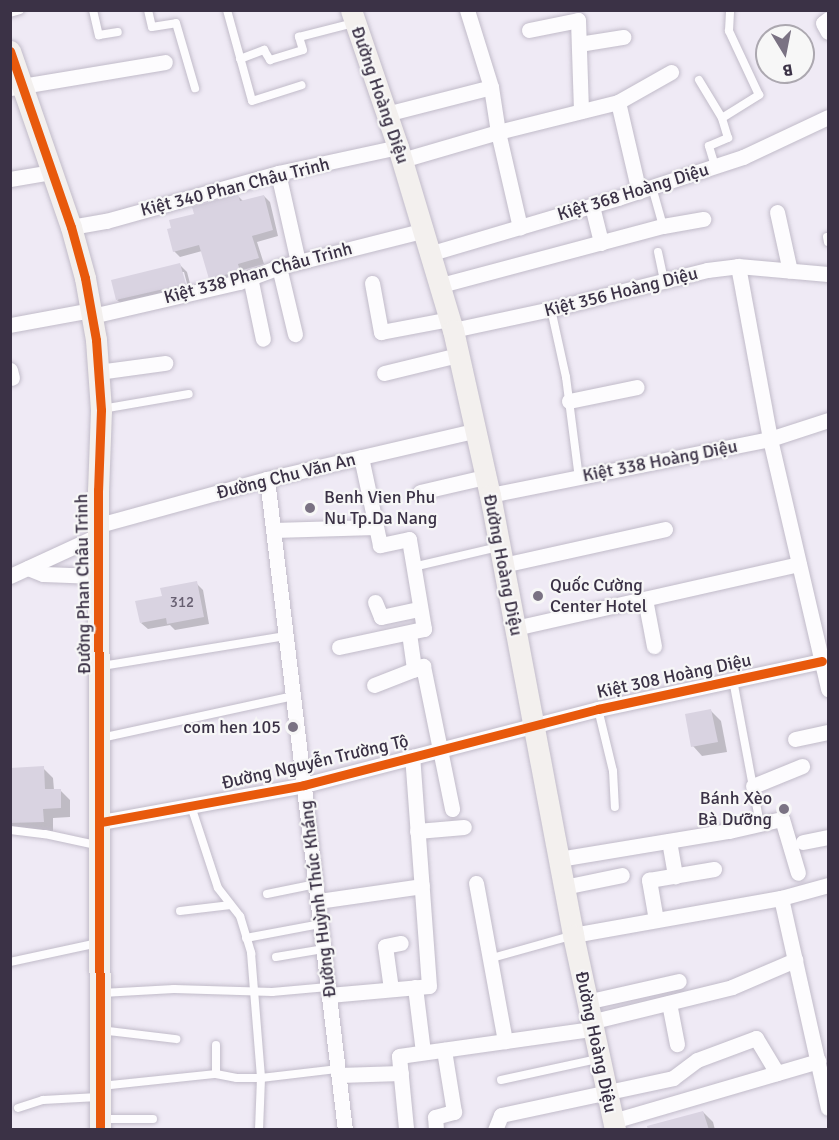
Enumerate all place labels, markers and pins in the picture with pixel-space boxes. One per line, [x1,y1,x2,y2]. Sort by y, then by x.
place label: Benh Vien Phu Nu Tp.Da Nang [324,487,437,530]
marker: Benh Vien Phu Nu Tp.Da Nang [301,499,319,517]
place label: Quốc Cường Center Hotel [550,575,647,618]
marker: Quốc Cường Center Hotel [531,589,545,603]
place label: com hen 105 [183,716,281,738]
marker: com hen 105 [286,720,300,734]
place label: Bánh Xèo Bà Dưỡng [698,788,772,830]
marker: Bánh Xèo Bà Dưỡng [777,802,791,816]

